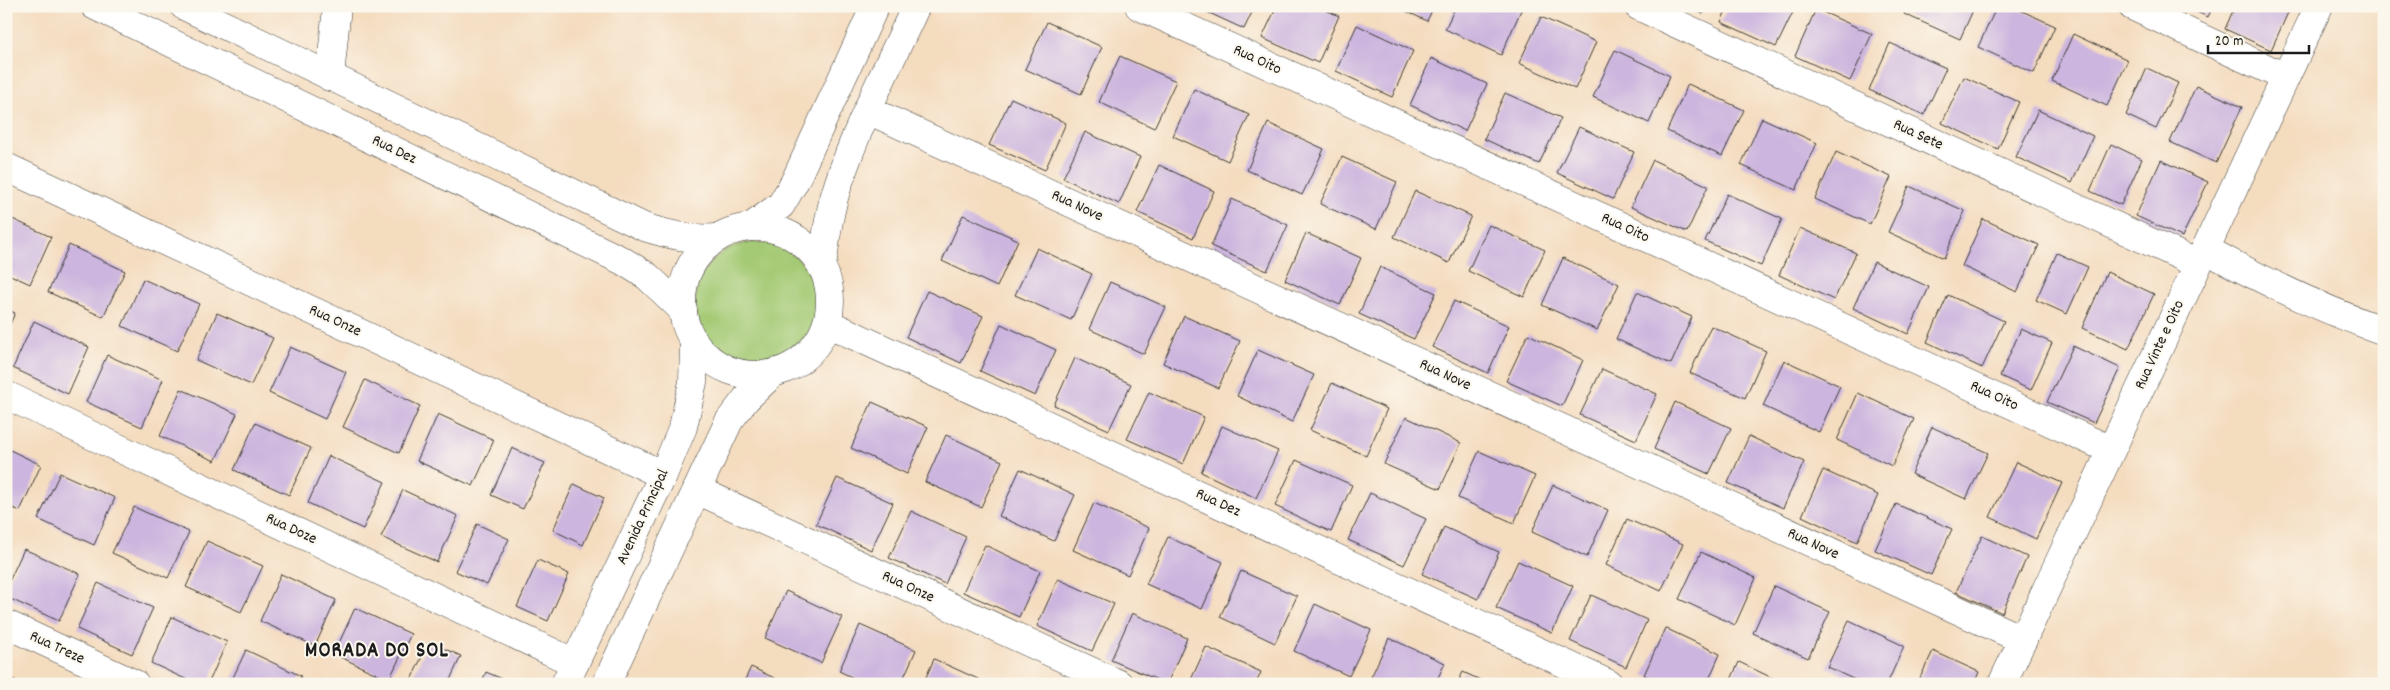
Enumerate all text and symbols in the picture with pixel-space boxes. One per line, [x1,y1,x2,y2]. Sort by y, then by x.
scale bar [2208,22,2309,54]
text: 20 m [2215,31,2243,53]
street label: Rua Oito [1229,39,1285,81]
street label: Rua Sete [1889,113,1947,157]
street label: Rua Dez [368,129,420,171]
street label: Rua Nove [1047,184,1107,228]
street label: Rua Oito [1597,207,1653,249]
street label: Rua Vinte e Oito [2129,296,2191,394]
street label: Rua Onze [305,299,365,343]
street label: Rua Nove [1415,353,1475,397]
street label: Rua Oito [1966,375,2022,417]
street label: Avenida Principal [611,465,675,569]
street label: Rua Dez [1192,483,1244,523]
street label: Rua Doze [262,507,320,551]
street label: Rua Nove [1783,522,1843,566]
street label: Rua Onze [878,565,938,609]
street label: Rua Treze [26,625,88,671]
district label: MORADA DO SOL [305,637,449,667]

